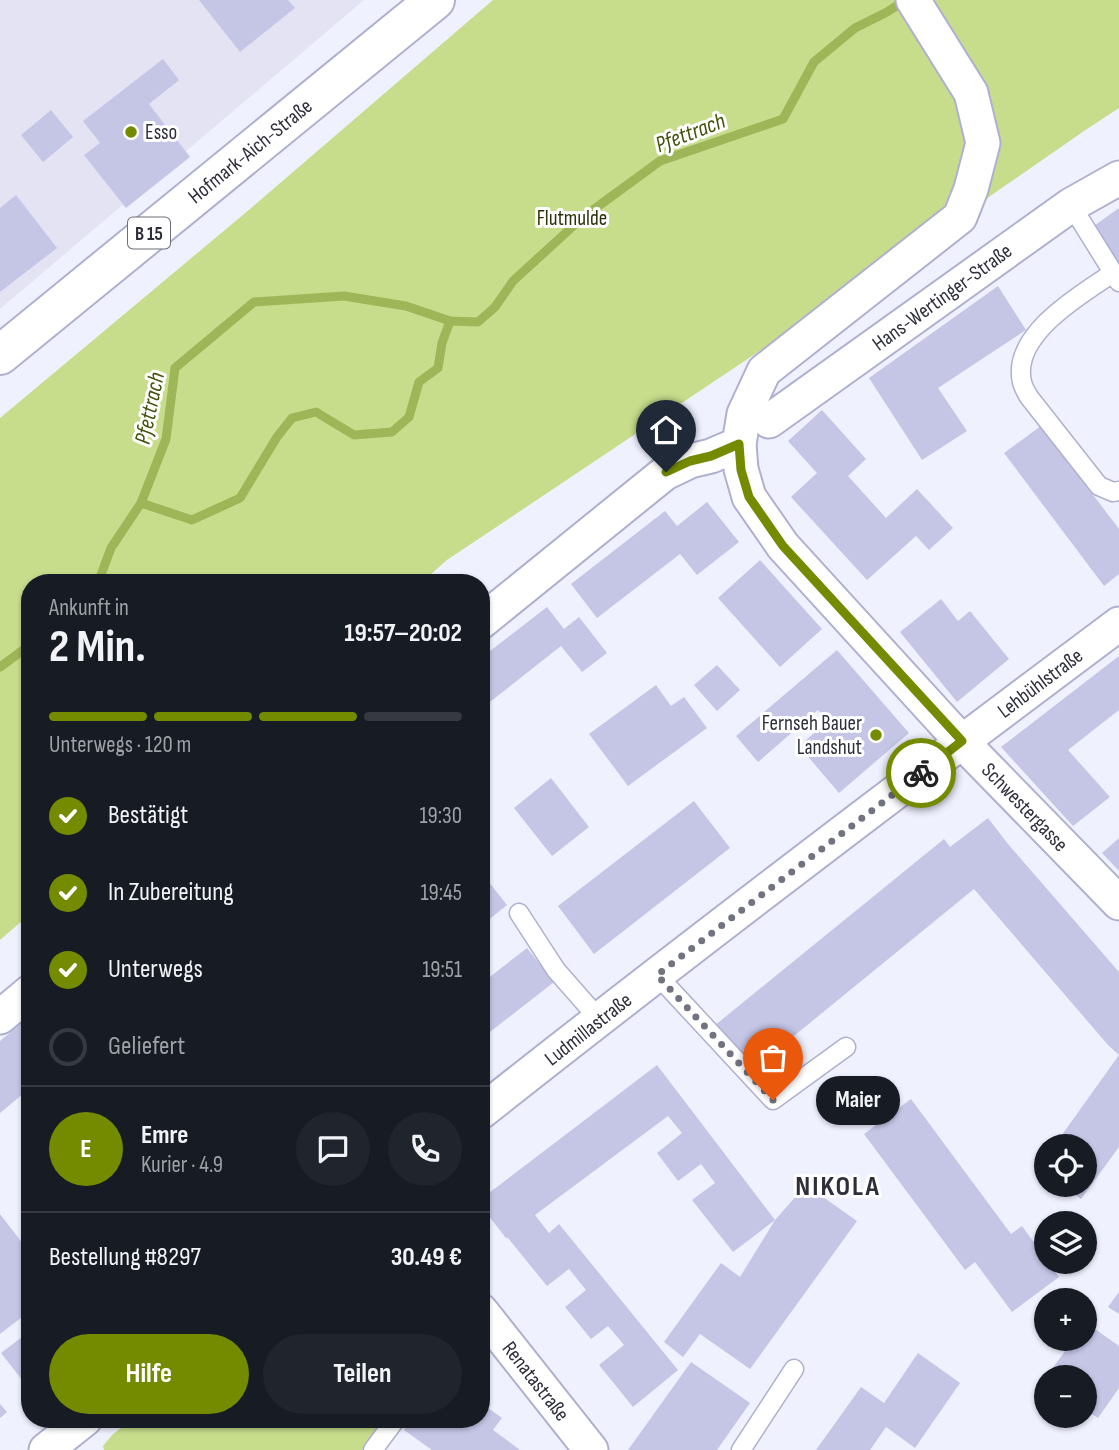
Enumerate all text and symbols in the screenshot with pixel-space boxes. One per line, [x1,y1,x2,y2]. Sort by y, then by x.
street label: Hofmark-Aich-Straße [183,94,317,209]
water label: Pfettrach [651,107,730,159]
place label: Esso [145,120,177,145]
marker: Esso [123,124,139,140]
park label: Flutmulde [537,206,607,231]
road number: B 15 [128,218,170,248]
street label: Hans-Wertinger-Straße [868,238,1017,356]
water label: Pfettrach [129,369,171,447]
pin [636,400,696,472]
icon: home [647,411,685,449]
text: Ankunft in [49,594,129,622]
text: 19:57–20:02 [344,618,462,649]
text: 2 Min. [49,620,146,675]
street label: Lehbühlstraße [993,643,1088,724]
place label: Fernseh Bauer Landshut [762,711,862,760]
marker: Fernseh Bauer Landshut [868,727,884,743]
text: Unterwegs · 120 m [49,731,191,759]
courier [886,738,956,808]
icon: bike [902,754,940,792]
street label: Schwestergasse [976,758,1073,857]
icon: check [49,797,87,835]
text: Bestätigt [108,800,188,831]
text: 19:30 [420,802,462,830]
icon: check [49,874,87,912]
text: In Zubereitung [108,877,234,908]
text: 19:45 [421,879,462,907]
icon: check [49,951,87,989]
text: Unterwegs [108,954,203,985]
text: 19:51 [422,956,462,984]
street label: Ludmillastraße [540,988,637,1071]
pin [743,1028,803,1100]
text: Geliefert [108,1031,185,1062]
icon: bag [754,1039,792,1077]
callout: Maier [815,1076,899,1124]
text: Maier [835,1086,881,1114]
button: chat [296,1112,370,1186]
button: phone [388,1112,462,1186]
text: Emre [141,1120,188,1151]
text: E [80,1134,92,1165]
map controls [1034,1134,1097,1428]
button: locate [1034,1134,1097,1197]
text: Kurier · 4.9 [141,1151,223,1179]
district label: NIKOLA [795,1170,881,1203]
button: layers [1034,1211,1097,1274]
text: Bestellung #8297 [49,1242,201,1273]
text: 30.49 € [391,1242,462,1273]
button: + [1034,1288,1097,1351]
button: Hilfe [49,1334,249,1414]
button: Teilen [263,1334,462,1414]
street label: Renatastraße [497,1336,574,1426]
button: − [1034,1365,1097,1428]

